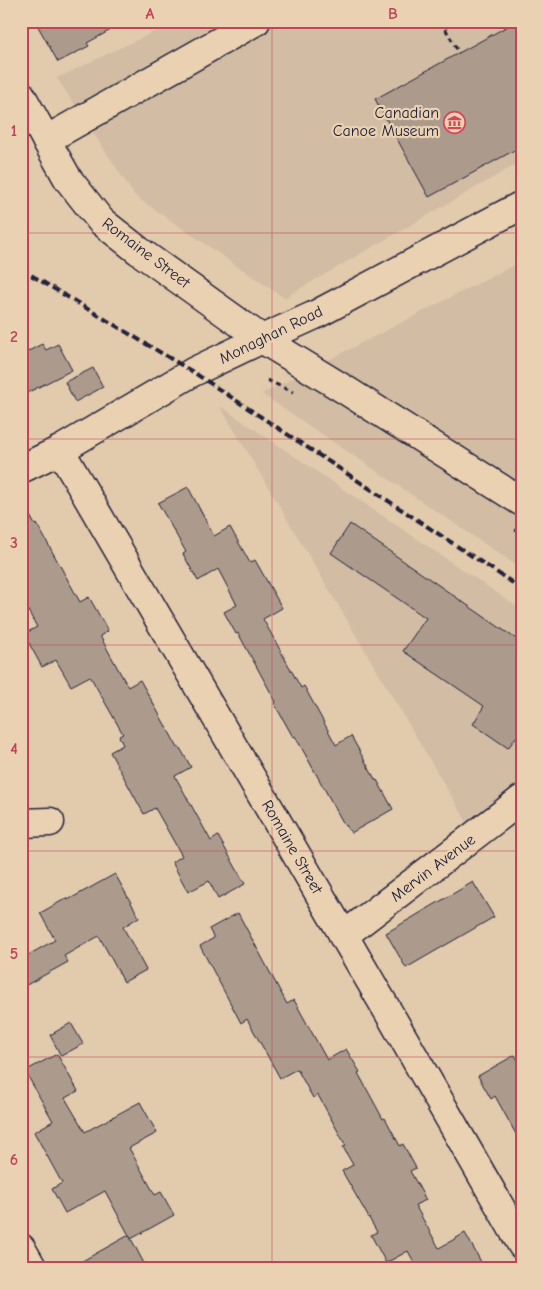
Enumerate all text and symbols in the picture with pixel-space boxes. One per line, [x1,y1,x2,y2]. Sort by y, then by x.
text: A [146,5,155,23]
text: B [388,5,398,23]
place label: Canadian Canoe Museum [333,104,439,140]
museum icon: Canadian Canoe Museum [443,110,467,134]
text: 1 [11,122,17,140]
street label: Romaine Street [99,214,194,292]
street label: Monaghan Road [216,302,326,368]
text: 2 [10,328,18,346]
text: 3 [10,534,18,552]
text: 4 [10,740,18,758]
street label: Romaine Street [258,797,326,897]
street label: Mervin Avenue [387,830,479,906]
text: 5 [10,945,18,963]
text: 6 [10,1151,18,1169]

